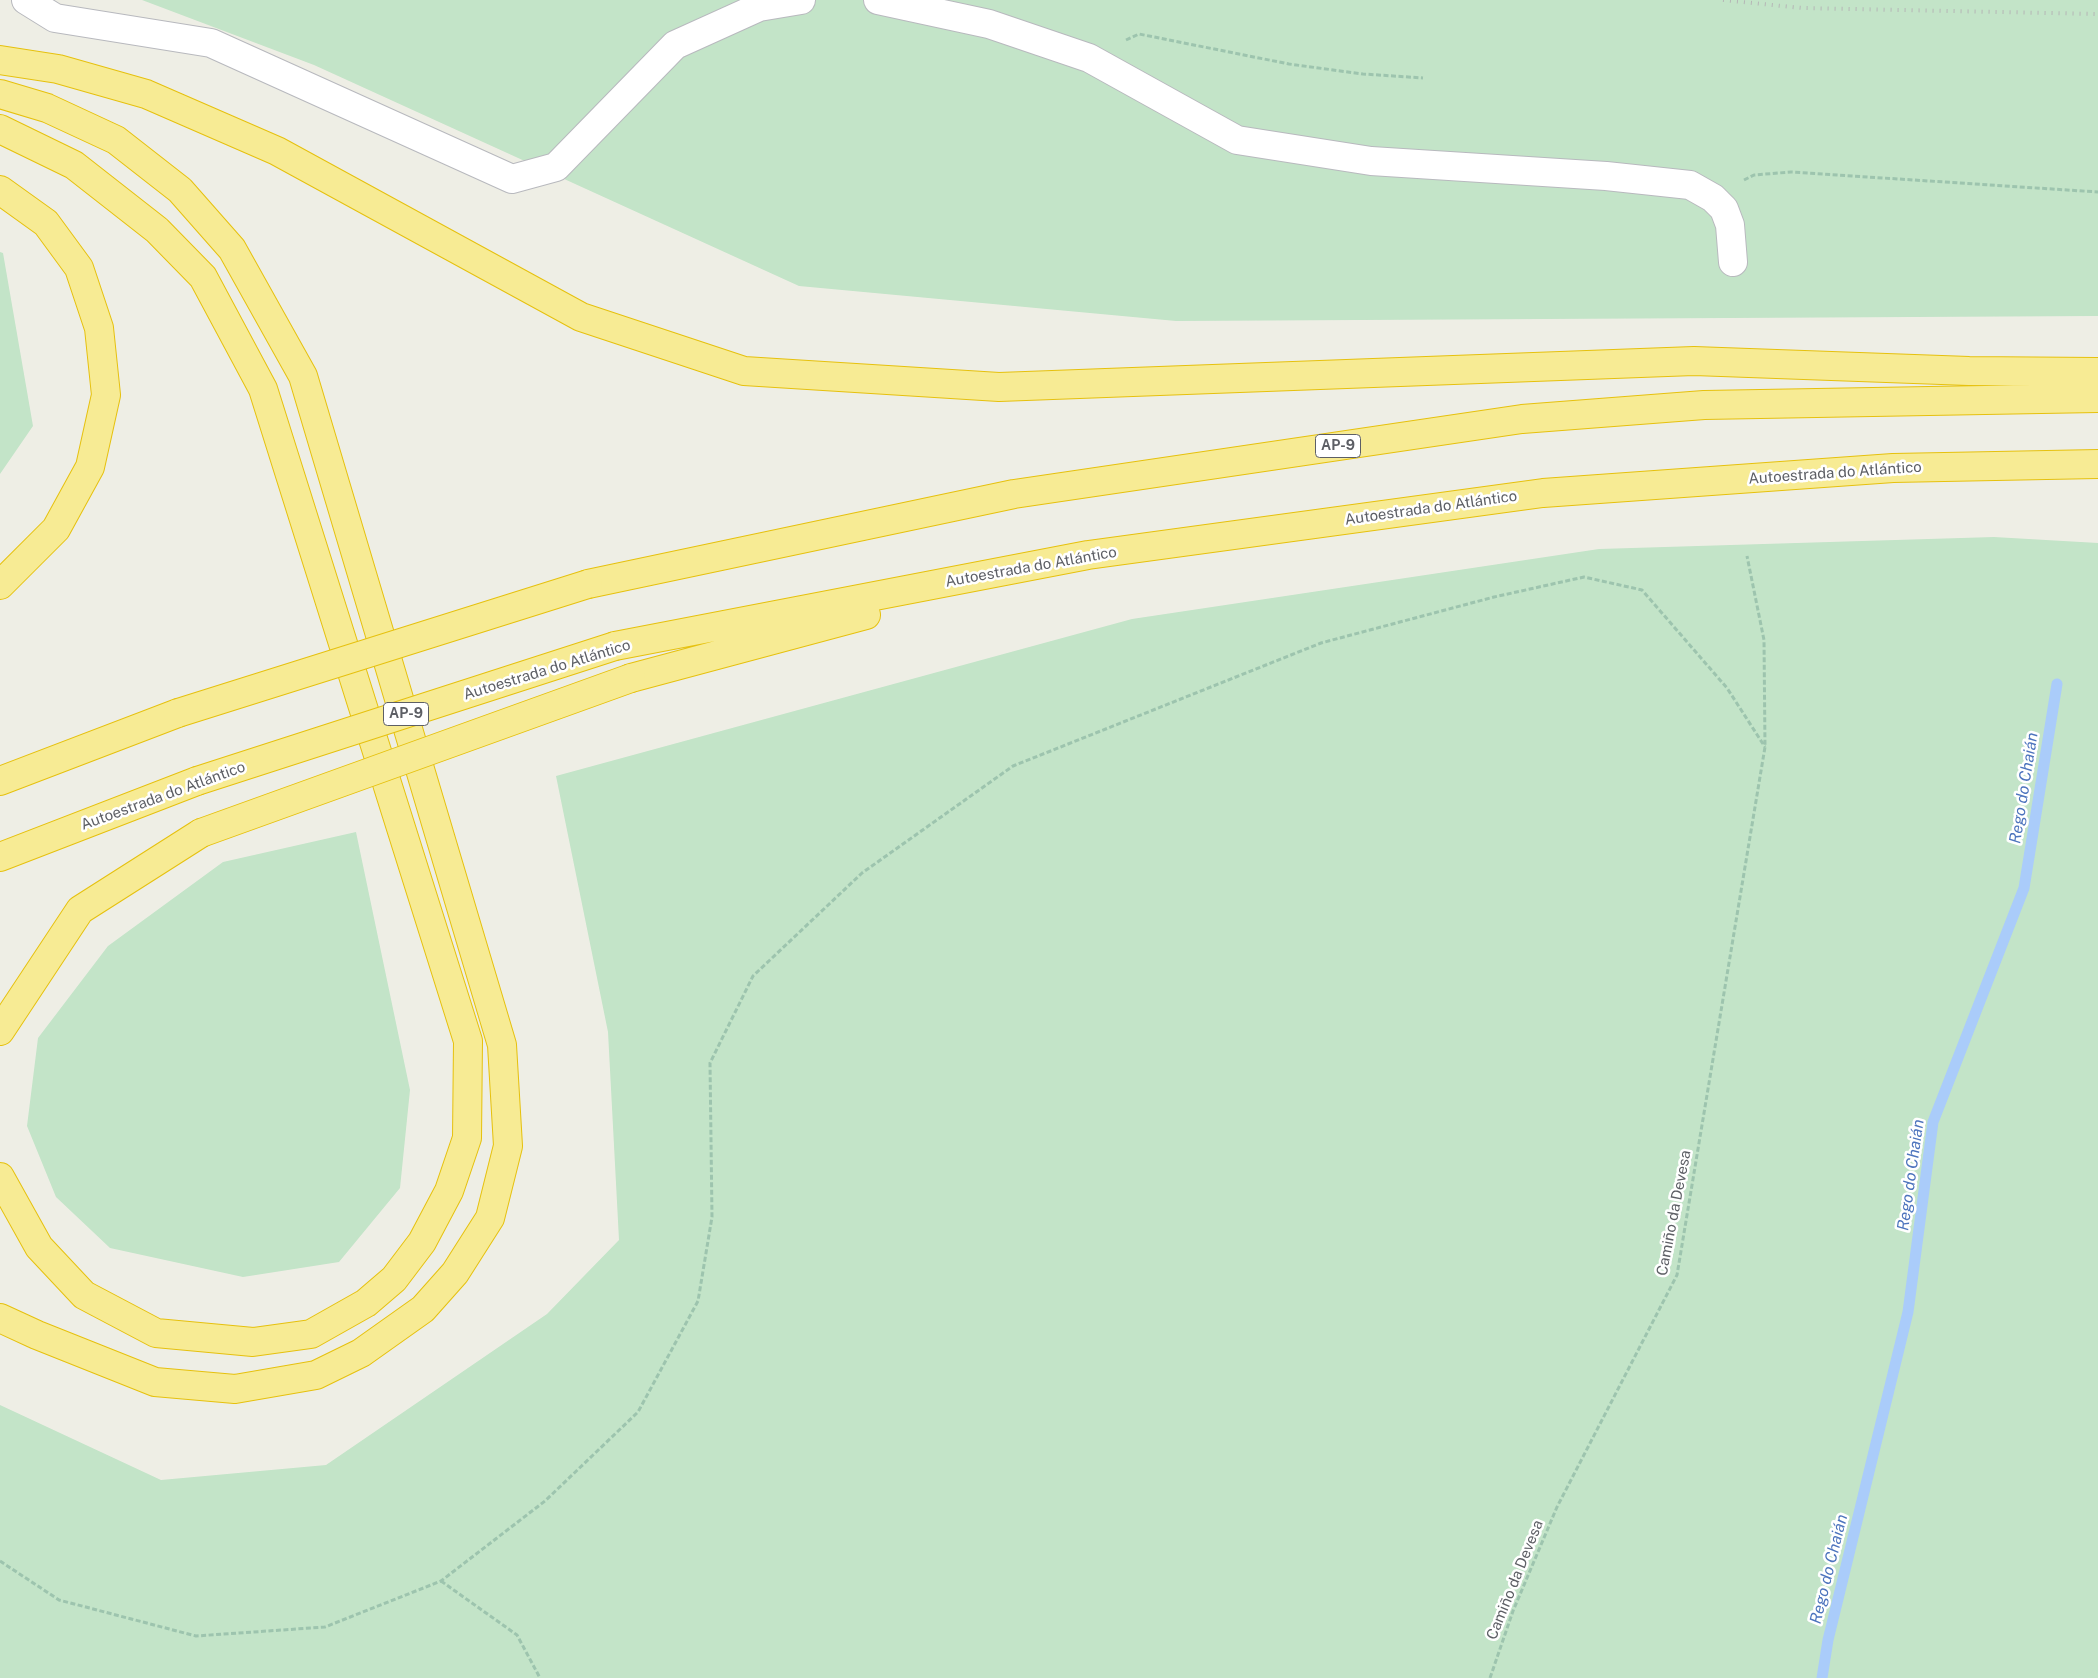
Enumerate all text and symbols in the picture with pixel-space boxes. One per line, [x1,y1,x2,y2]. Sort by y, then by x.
road number: AP-9 [1316,434,1360,458]
street label: Autoestrada do Atlántico [1748,458,1922,488]
street label: Autoestrada do Atlántico [1344,487,1518,529]
street label: Autoestrada do Atlántico [944,543,1118,591]
street label: Autoestrada do Atlántico [461,636,633,704]
road number: AP-9 [384,702,428,726]
water label: Rego do Chaián [2006,731,2042,845]
street label: Autoestrada do Atlántico [78,758,248,834]
water label: Rego do Chaián [1894,1118,1928,1232]
street label: Camiño da Devesa [1653,1149,1695,1277]
water label: Rego do Chaián [1806,1512,1852,1626]
street label: Camiño da Devesa [1483,1518,1547,1642]

